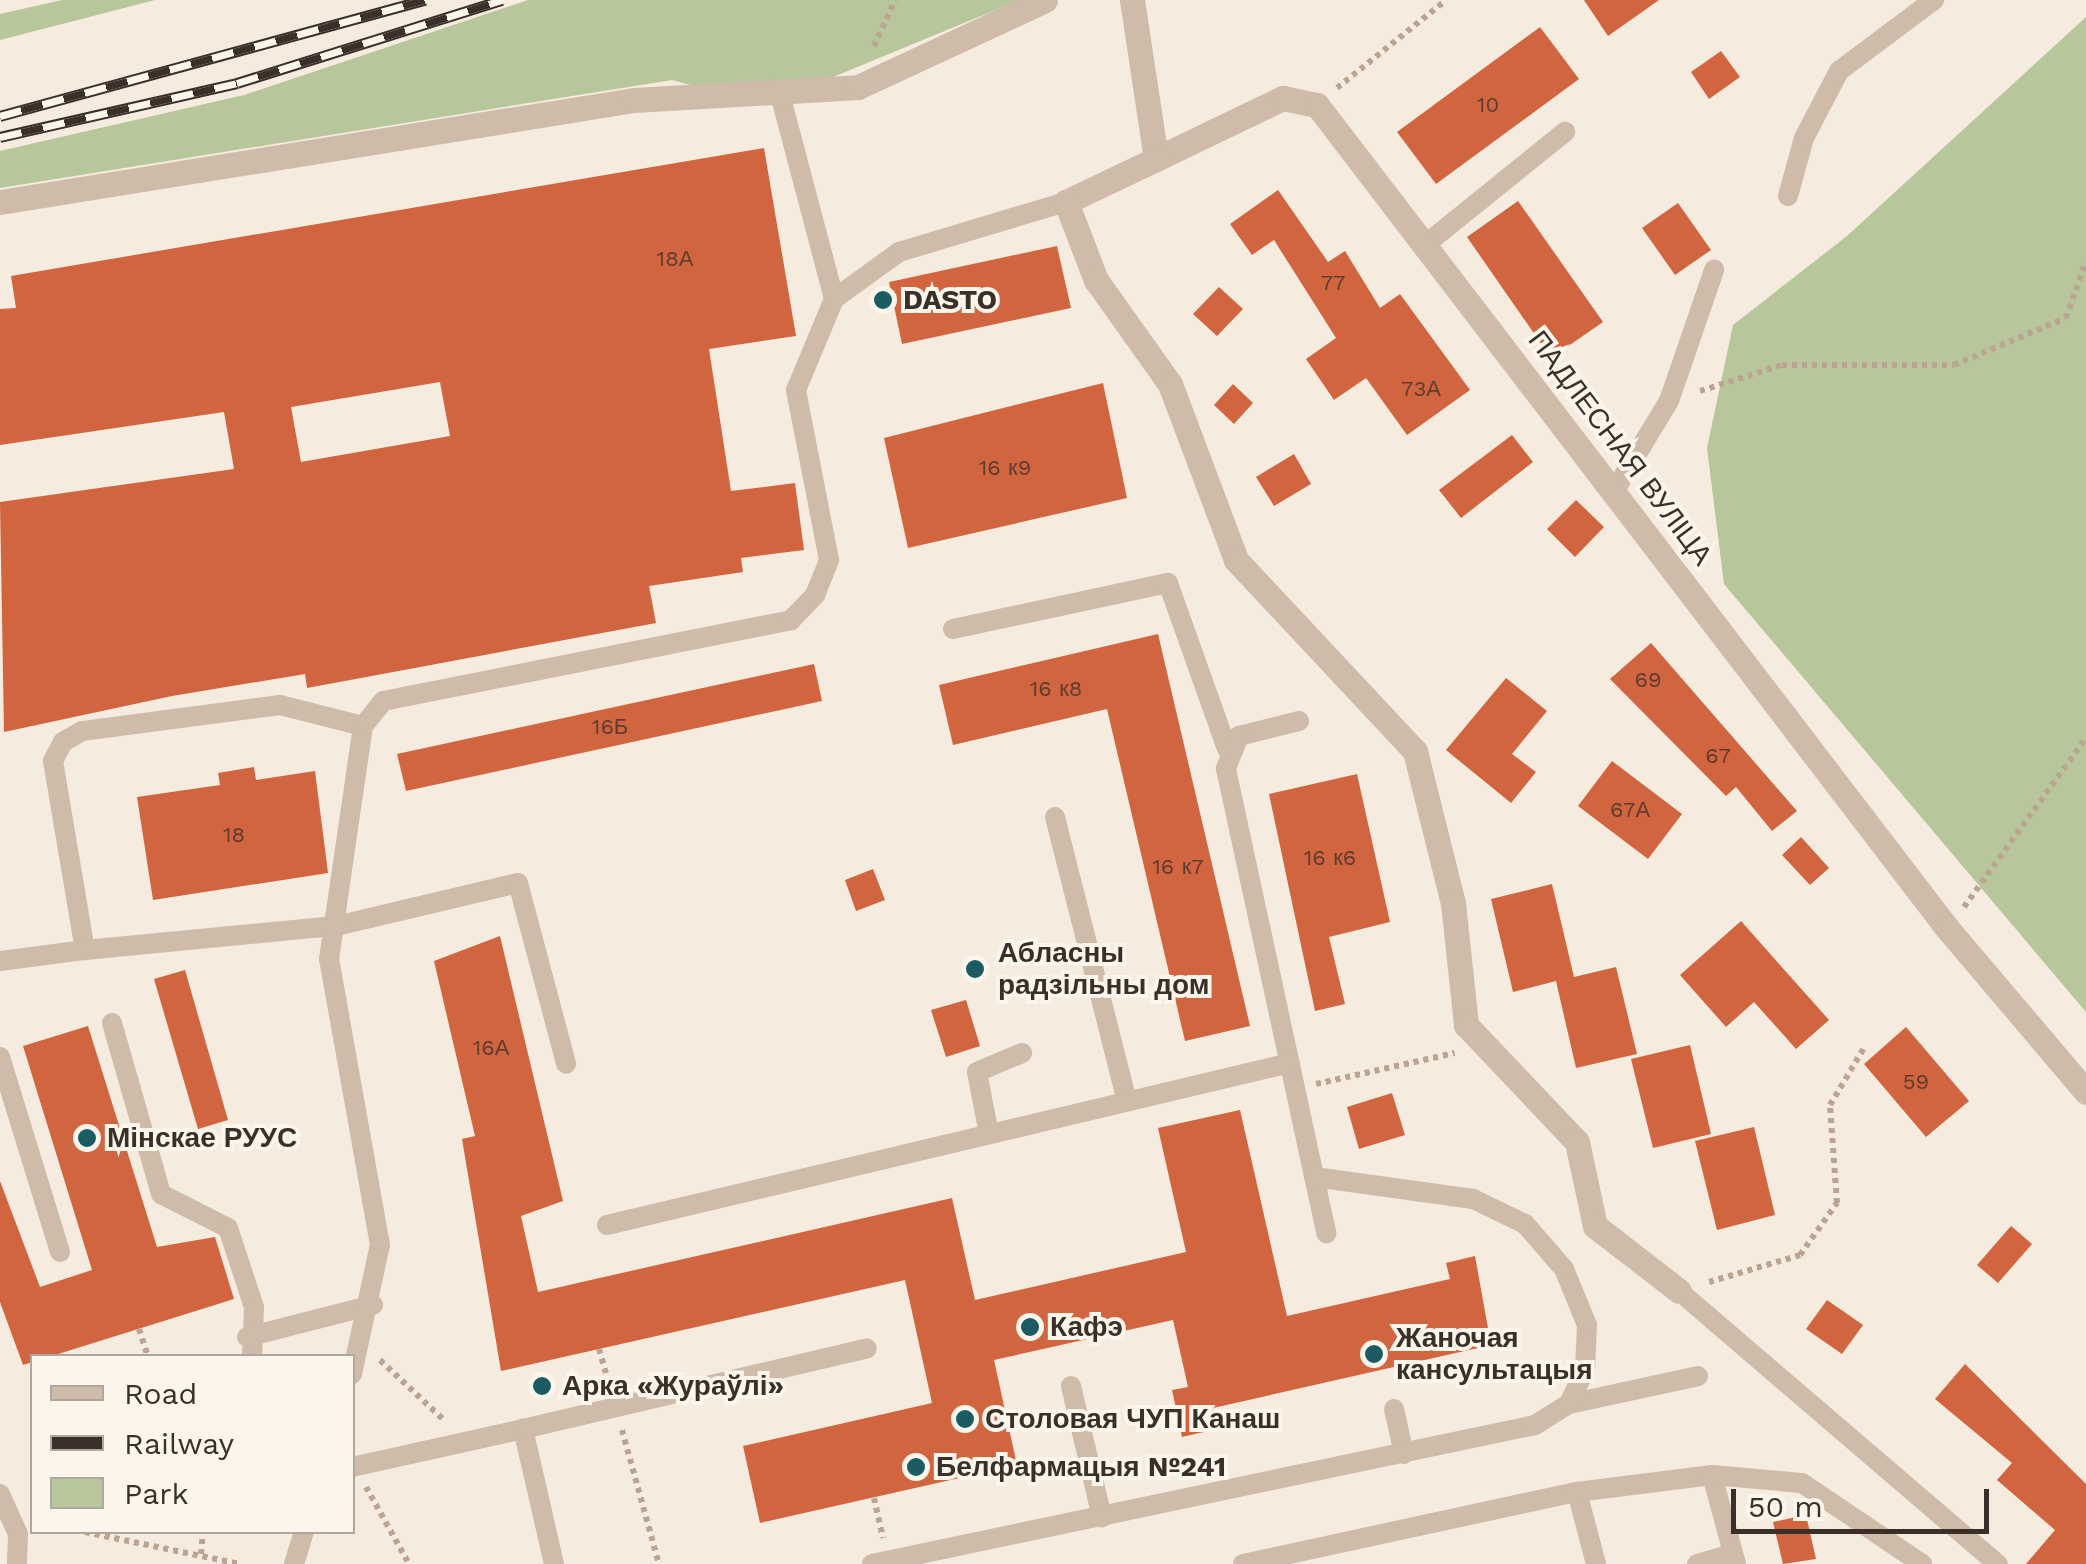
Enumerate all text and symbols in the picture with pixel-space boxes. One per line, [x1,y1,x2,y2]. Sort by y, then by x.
house number: 10 [1477,92,1499,118]
house number: 18А [657,246,693,272]
house number: 77 [1321,270,1345,296]
place label: DASTO [903,283,997,317]
marker: DASTO [872,289,894,311]
street label: ПАДЛЕСНАЯ ВУЛІЦА [1521,324,1719,572]
house number: 73А [1401,376,1441,402]
house number: 16 к9 [979,455,1031,481]
house number: 69 [1635,667,1661,693]
house number: 16 к8 [1030,676,1082,702]
house number: 16Б [592,714,628,740]
house number: 67 [1705,743,1731,769]
house number: 67А [1610,797,1650,823]
house number: 18 [223,822,245,848]
house number: 16 к6 [1304,845,1356,871]
house number: 16 к7 [1152,854,1204,880]
place label: Абласны радзільны дом [998,936,1210,1002]
marker: Абласны радзільны дом [962,956,988,982]
house number: 16А [473,1035,509,1061]
house number: 59 [1903,1069,1929,1095]
place label: Мінскае РУУС [107,1121,297,1155]
marker: Мінскае РУУС [76,1127,98,1149]
place label: Кафэ [1050,1310,1123,1344]
marker: Кафэ [1019,1316,1041,1338]
place label: Жаночая кансультацыя [1396,1321,1593,1387]
marker: Жаночая кансультацыя [1361,1341,1387,1367]
legend [30,1354,355,1534]
place label: Арка «Жураўлі» [562,1369,784,1403]
marker: Арка «Жураўлі» [531,1375,553,1397]
text: Road [124,1376,197,1411]
place label: Столовая ЧУП Канаш [985,1402,1280,1436]
marker: Столовая ЧУП Канаш [954,1408,976,1430]
text: Railway [124,1426,234,1461]
place label: Белфармацыя №241 [936,1450,1226,1484]
marker: Белфармацыя №241 [905,1456,927,1478]
scale bar [1736,1469,1994,1531]
text: Park [124,1476,189,1511]
text: 50 m [1748,1489,1823,1524]

